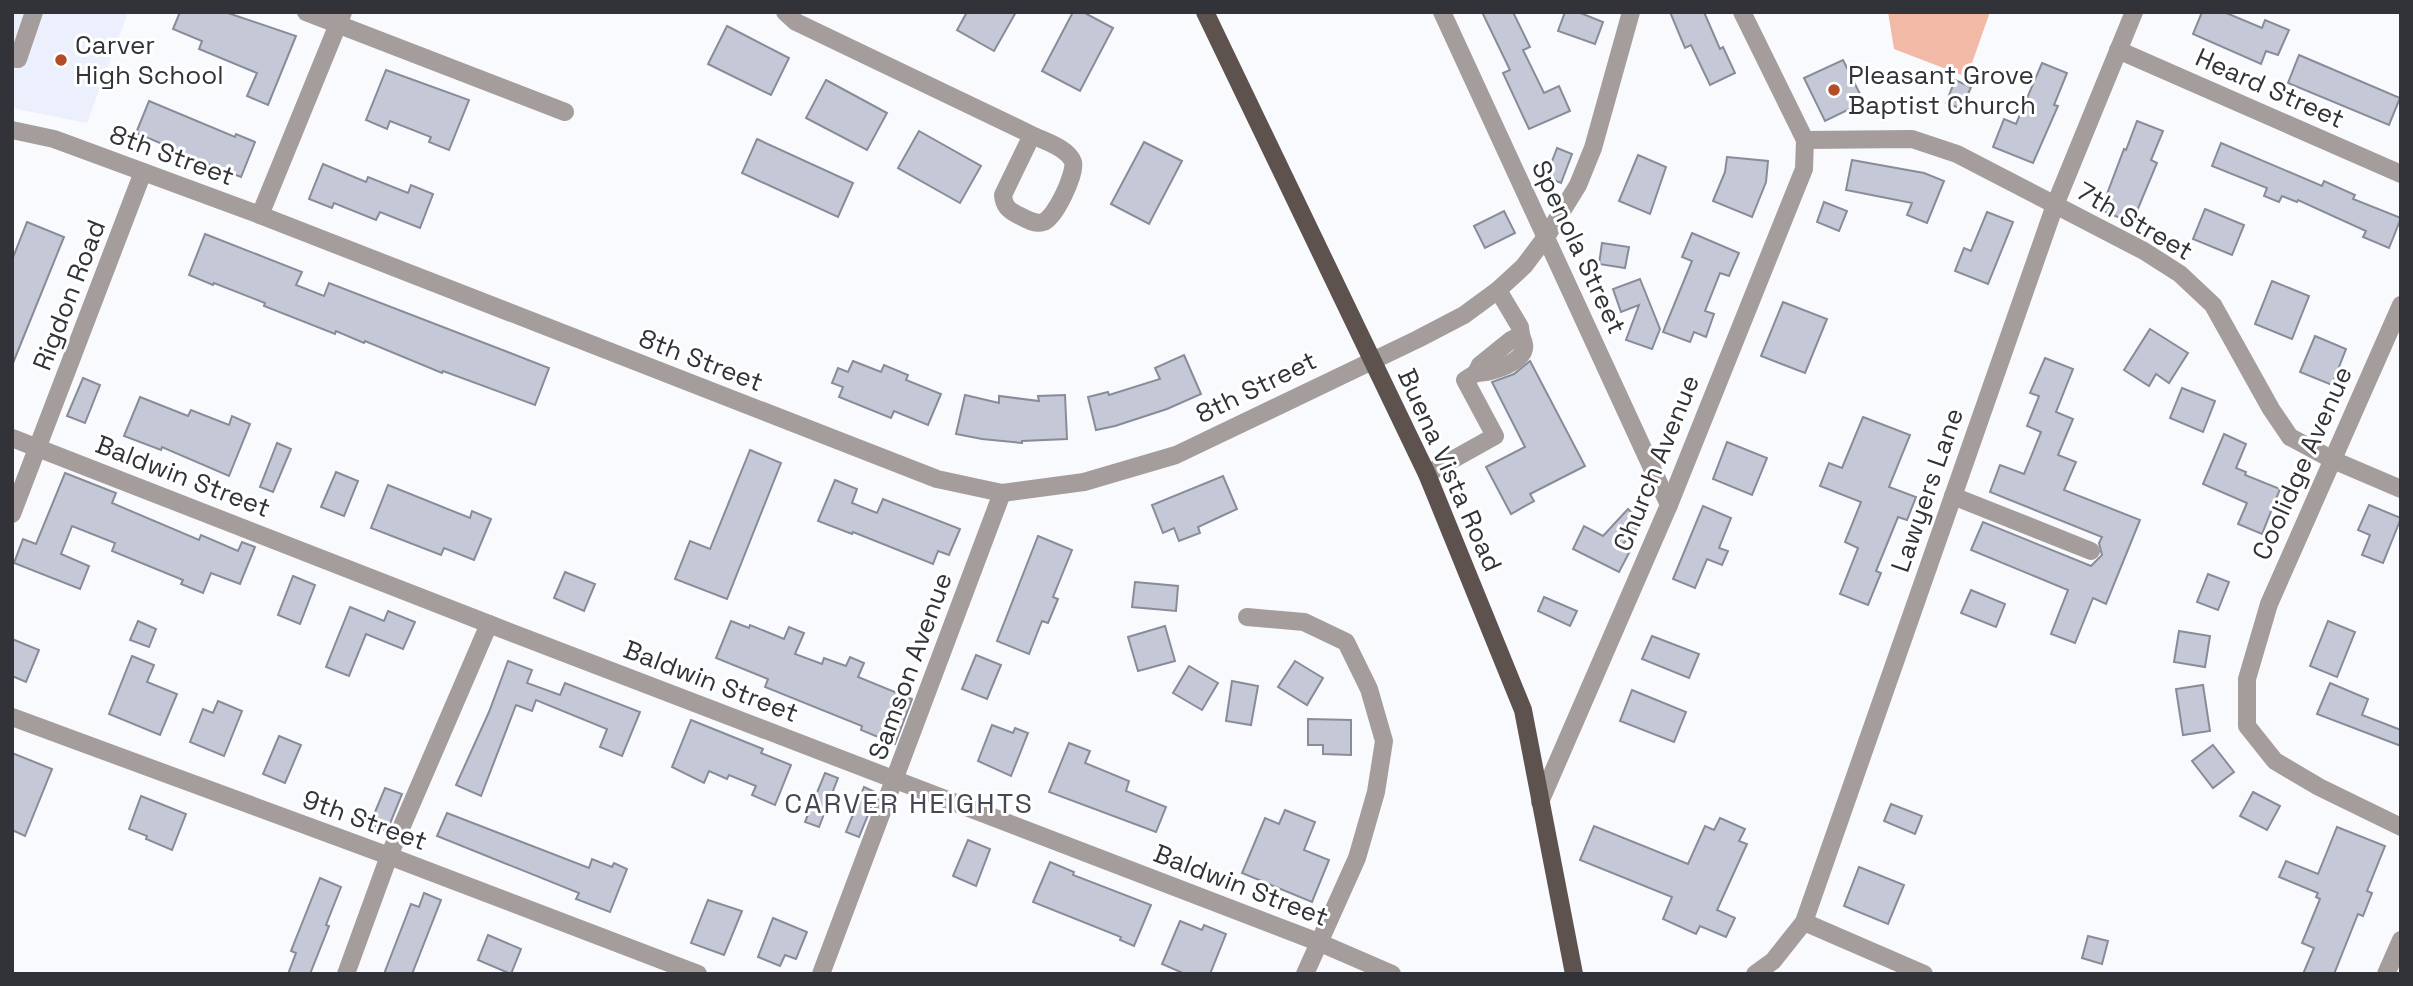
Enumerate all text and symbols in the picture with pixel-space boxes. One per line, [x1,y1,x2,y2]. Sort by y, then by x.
place label: Carver High School [75,28,224,92]
street label: Heard Street [2190,40,2350,136]
marker: Carver High School [53,52,69,68]
place label: Pleasant Grove Baptist Church [1848,58,2036,122]
marker: Pleasant Grove Baptist Church [1826,82,1842,98]
street label: 8th Street [105,117,239,193]
street label: Spenola Street [1524,155,1634,339]
street label: 7th Street [2071,174,2199,268]
street label: Rigdon Road [25,215,113,375]
street label: 8th Street [634,321,768,399]
street label: 8th Street [1190,343,1322,431]
street label: Coolidge Avenue [2244,361,2360,565]
street label: Buena Vista Road [1390,363,1510,577]
street label: Church Avenue [1605,370,1707,556]
street label: Lawyers Lane [1883,403,1971,577]
street label: Baldwin Street [91,427,275,525]
street label: Samson Avenue [860,568,960,764]
street label: Baldwin Street [619,632,803,730]
street label: 9th Street [298,782,432,858]
district label: CARVER HEIGHTS [784,785,1034,821]
street label: Baldwin Street [1149,836,1333,934]

